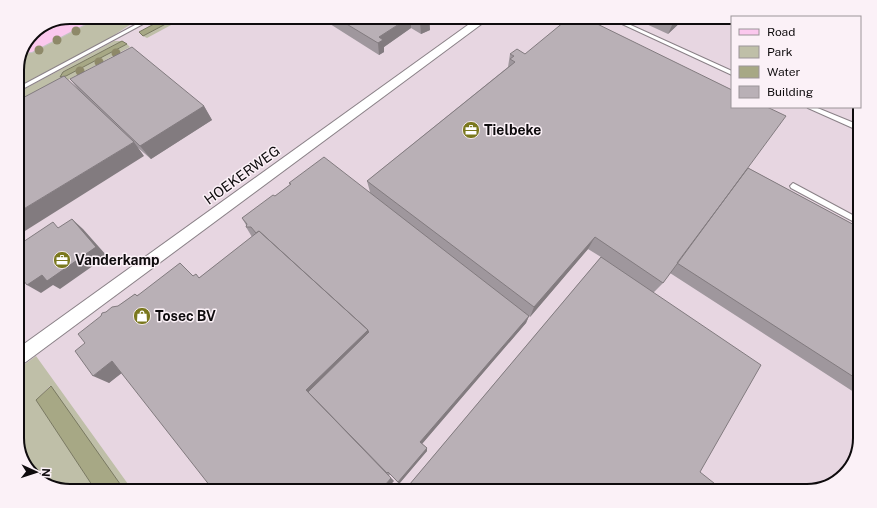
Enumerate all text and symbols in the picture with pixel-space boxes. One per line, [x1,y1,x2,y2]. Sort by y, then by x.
legend [731,16,861,108]
text: Road [767,25,795,39]
text: Park [767,45,793,59]
text: Water [767,65,801,79]
text: Building [767,85,813,99]
office icon: Tielbeke [461,120,481,140]
place label: Tielbeke [484,122,541,138]
street label: HOEKERWEG [201,142,283,208]
office icon: Vanderkamp [52,250,72,270]
place label: Vanderkamp [75,252,160,268]
shop icon: Tosec BV [132,306,152,326]
place label: Tosec BV [155,308,216,324]
north arrow [16,452,56,492]
text: N [40,468,52,477]

